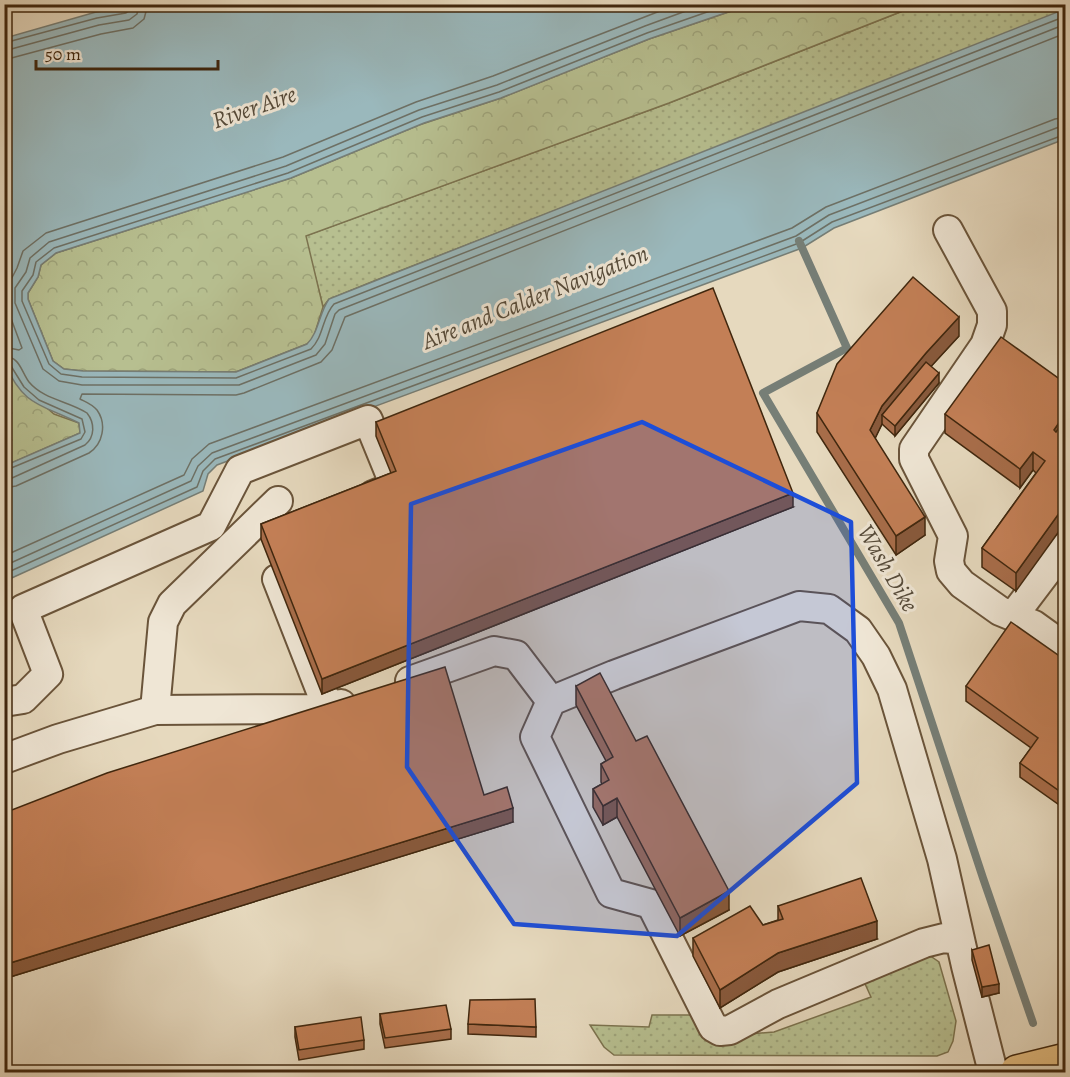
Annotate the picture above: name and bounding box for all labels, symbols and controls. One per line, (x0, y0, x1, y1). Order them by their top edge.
scale bar (36, 33, 218, 71)
text: 50 m (45, 42, 81, 66)
water label: River Aire (208, 78, 301, 136)
water label: Aire and Calder Navigation (415, 237, 653, 358)
water label: Wash Dike (850, 518, 926, 618)

